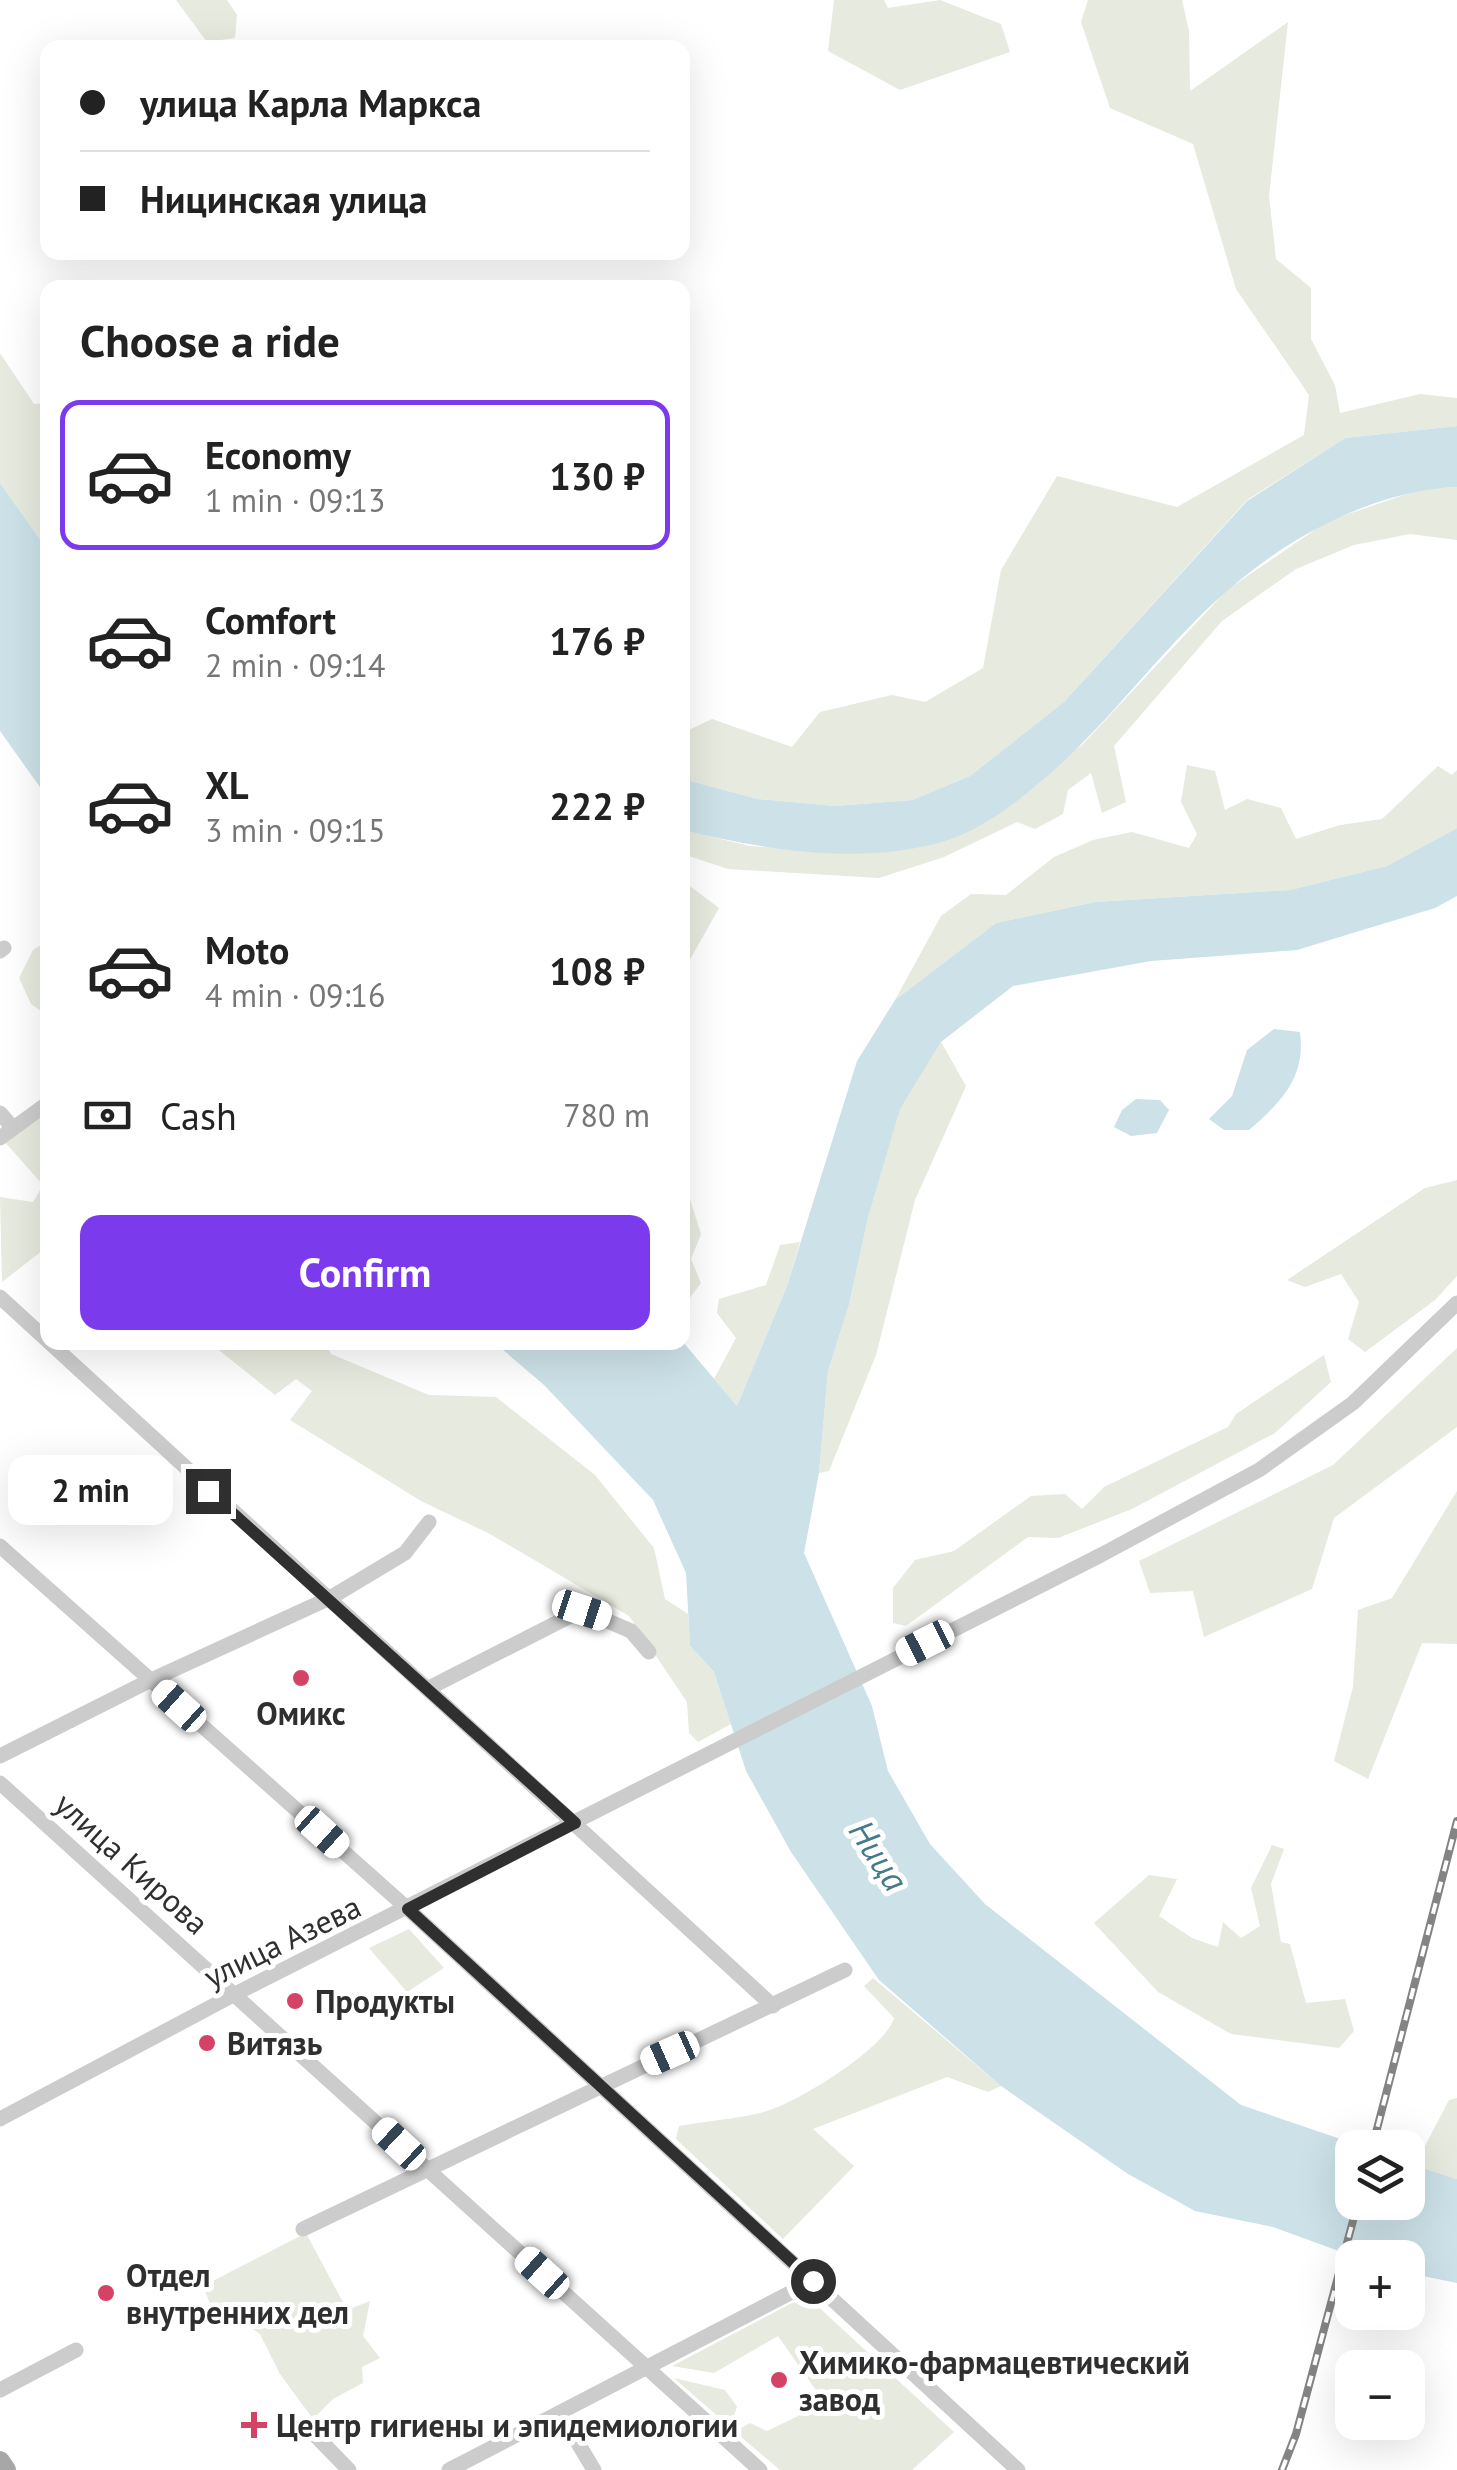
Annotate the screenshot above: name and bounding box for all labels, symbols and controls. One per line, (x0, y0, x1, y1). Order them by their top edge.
text: улица Карла Маркса (140, 78, 481, 127)
text: Ницинская улица (140, 174, 427, 223)
text: Choose a ride (80, 311, 340, 369)
icon: car (85, 430, 175, 520)
text: Economy (205, 430, 351, 479)
text: 130 ₽ (549, 451, 645, 500)
text: 1 min · 09:13 (205, 479, 385, 521)
icon: car (85, 595, 175, 685)
text: Comfort (205, 595, 336, 644)
text: 176 ₽ (549, 616, 645, 665)
text: 2 min · 09:14 (205, 644, 385, 686)
icon: car (85, 760, 175, 850)
text: XL (205, 760, 249, 809)
text: 222 ₽ (549, 781, 645, 830)
text: 3 min · 09:15 (205, 809, 385, 851)
icon: car (85, 925, 175, 1015)
text: Moto (205, 925, 289, 974)
text: 108 ₽ (549, 946, 645, 995)
text: 4 min · 09:16 (205, 974, 385, 1016)
icon: cash (80, 1088, 135, 1143)
text: Cash (160, 1091, 237, 1140)
text: 780 m (563, 1094, 650, 1136)
button: Confirm (80, 1215, 650, 1330)
callout: 2 min (8, 1456, 173, 1526)
text: 2 min (51, 1469, 130, 1511)
route end (186, 1469, 231, 1514)
car (549, 1586, 615, 1634)
car (891, 1616, 959, 1670)
marker: Омикс (290, 1667, 312, 1689)
car (147, 1675, 211, 1737)
place label: Омикс (256, 1692, 346, 1734)
street label: улица Кирова (46, 1783, 218, 1943)
car (290, 1801, 354, 1863)
water label: Ница (839, 1811, 919, 1899)
street label: улица Азева (196, 1885, 368, 1997)
place label: Продукты (315, 1980, 455, 2022)
marker: Продукты (284, 1990, 306, 2012)
place label: Витязь (227, 2022, 323, 2064)
car (636, 2027, 704, 2079)
marker: Витязь (196, 2032, 218, 2054)
car (367, 2113, 431, 2175)
map controls (1335, 2130, 1425, 2440)
button: layers (1335, 2130, 1425, 2220)
button: + (1335, 2240, 1425, 2330)
car (510, 2242, 574, 2304)
place label: Отдел внутренних дел (126, 2254, 349, 2333)
route start (791, 2259, 836, 2304)
marker: Отдел внутренних дел (95, 2282, 117, 2304)
place label: Химико-фармацевтический завод (799, 2341, 1190, 2420)
button: − (1335, 2350, 1425, 2440)
marker: Химико-фармацевтический завод (768, 2369, 790, 2391)
place label: Центр гигиены и эпидемиологии (276, 2404, 738, 2446)
marker: Центр гигиены и эпидемиологии (241, 2412, 267, 2438)

